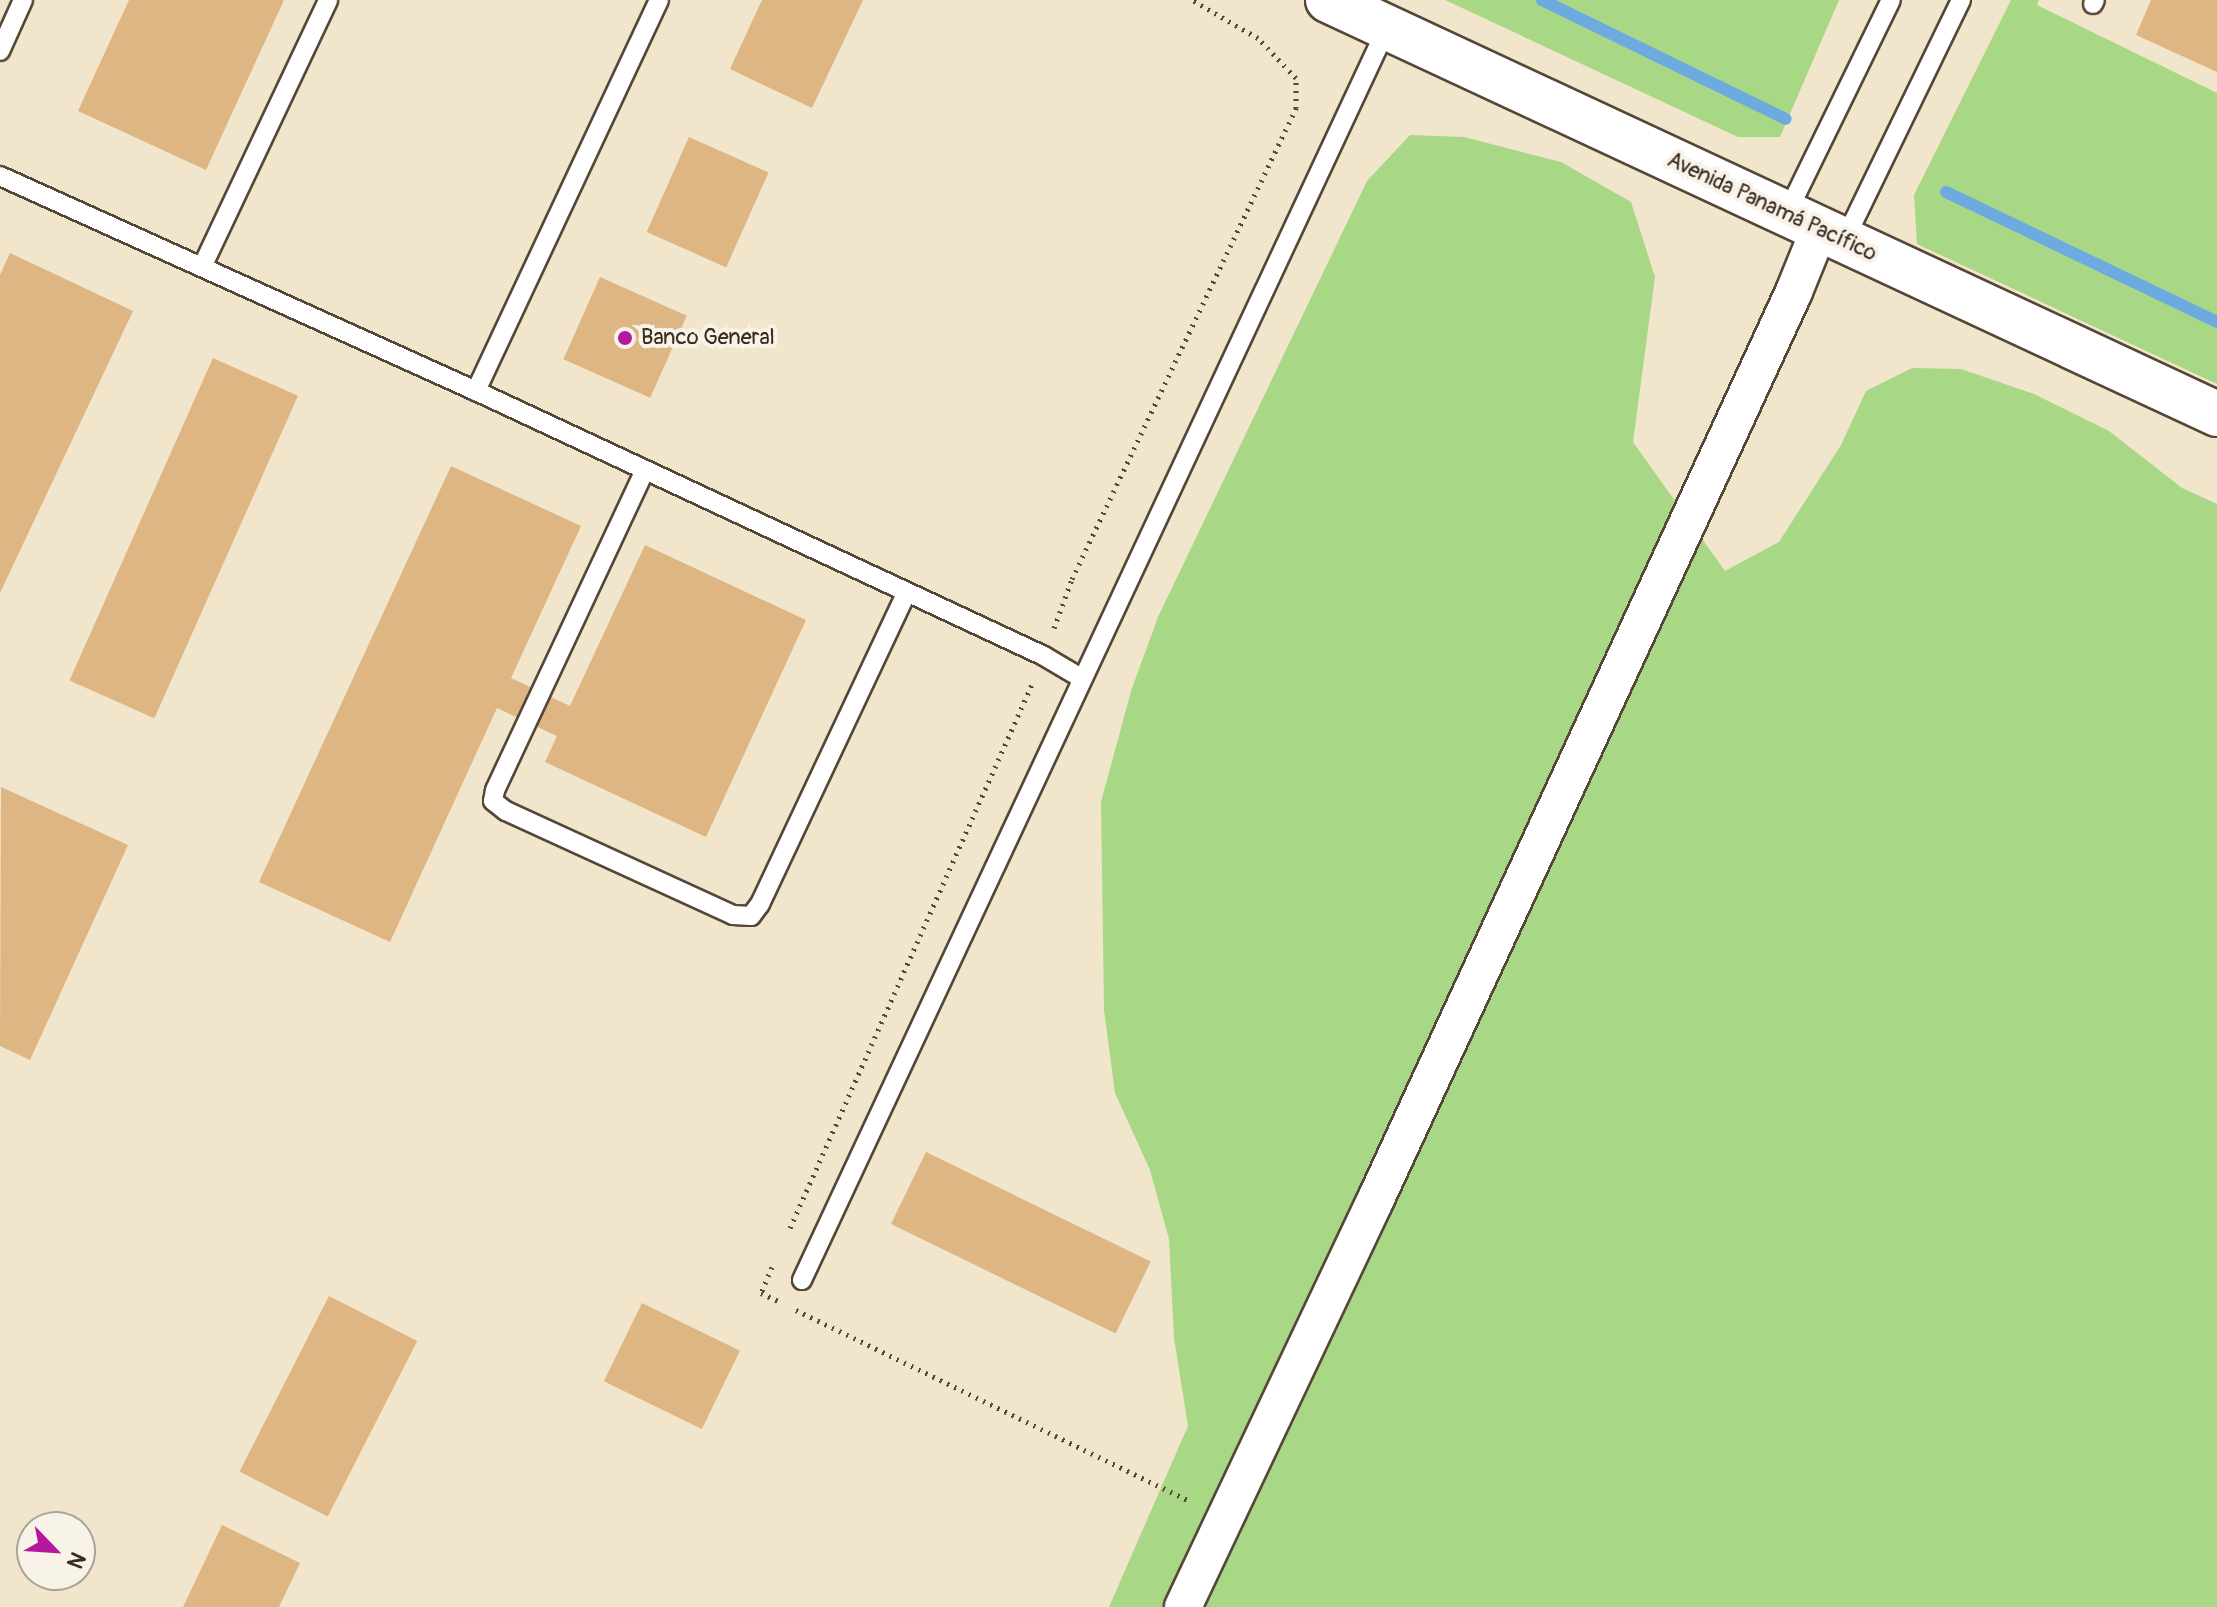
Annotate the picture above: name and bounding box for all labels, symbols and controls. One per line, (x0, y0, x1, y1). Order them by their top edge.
street label: Avenida Panamá Pacífico (1663, 147, 1881, 267)
place label: Banco General (641, 325, 775, 351)
marker: Banco General (616, 329, 634, 347)
north arrow (16, 1511, 96, 1591)
text: N (60, 1548, 92, 1573)

